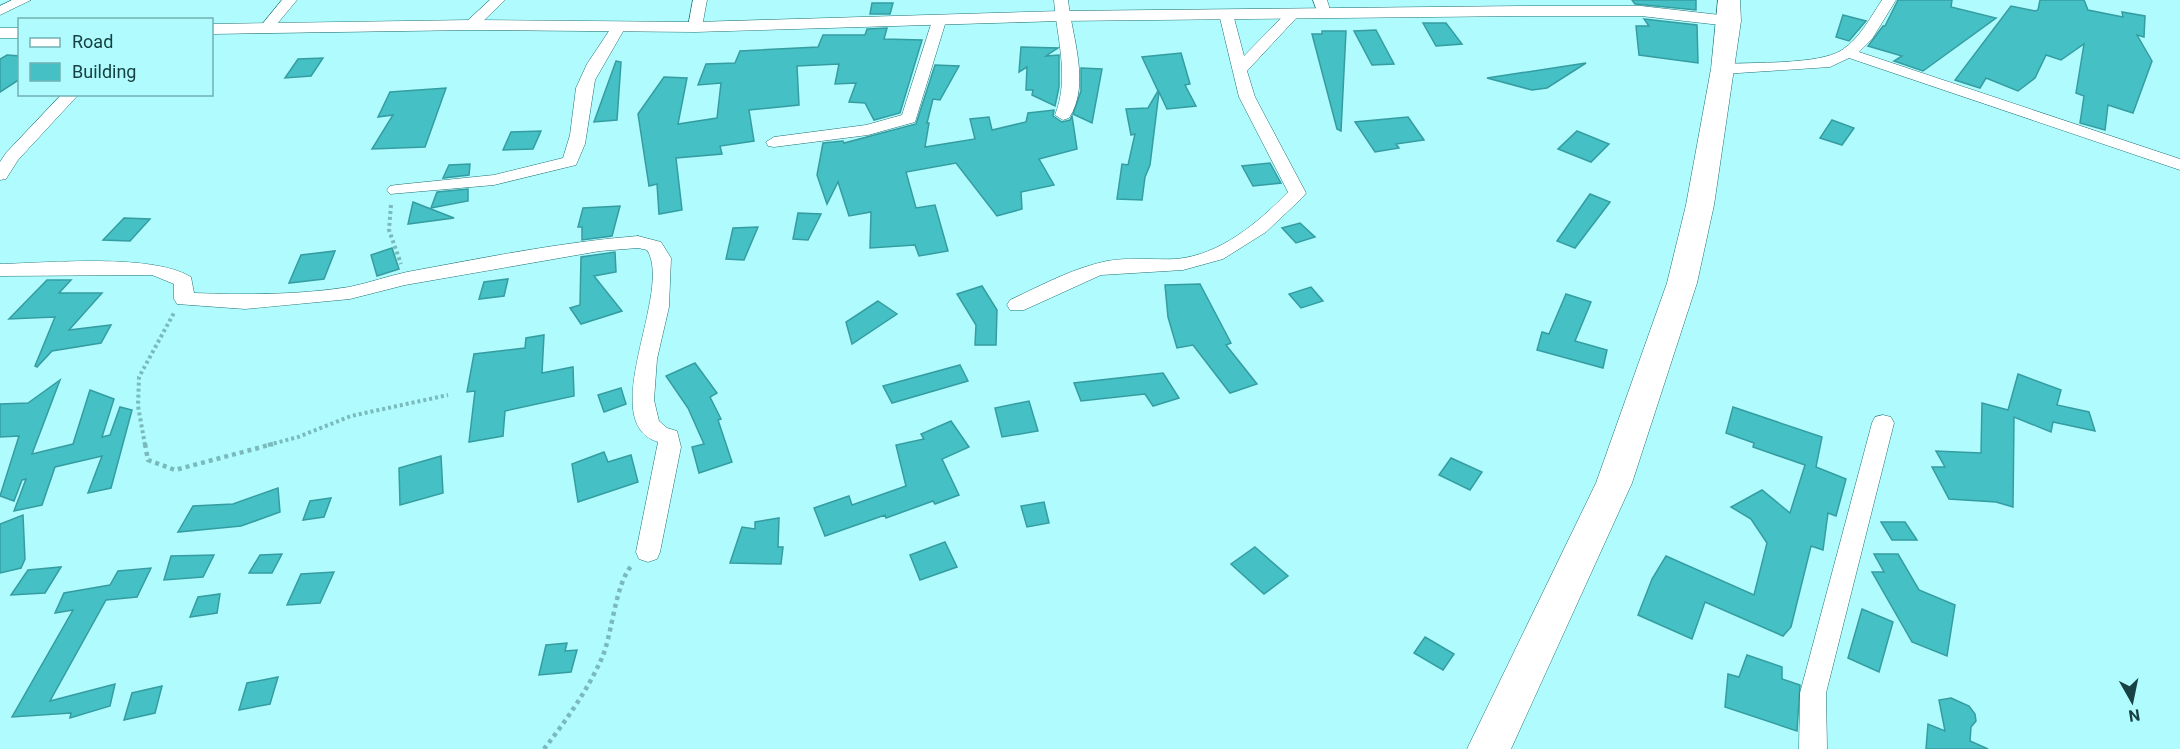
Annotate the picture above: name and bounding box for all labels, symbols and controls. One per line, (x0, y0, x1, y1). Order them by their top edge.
legend (18, 18, 213, 96)
text: Road (72, 31, 113, 52)
text: Building (72, 61, 136, 82)
north arrow (2102, 671, 2162, 731)
text: N (2127, 705, 2141, 726)

